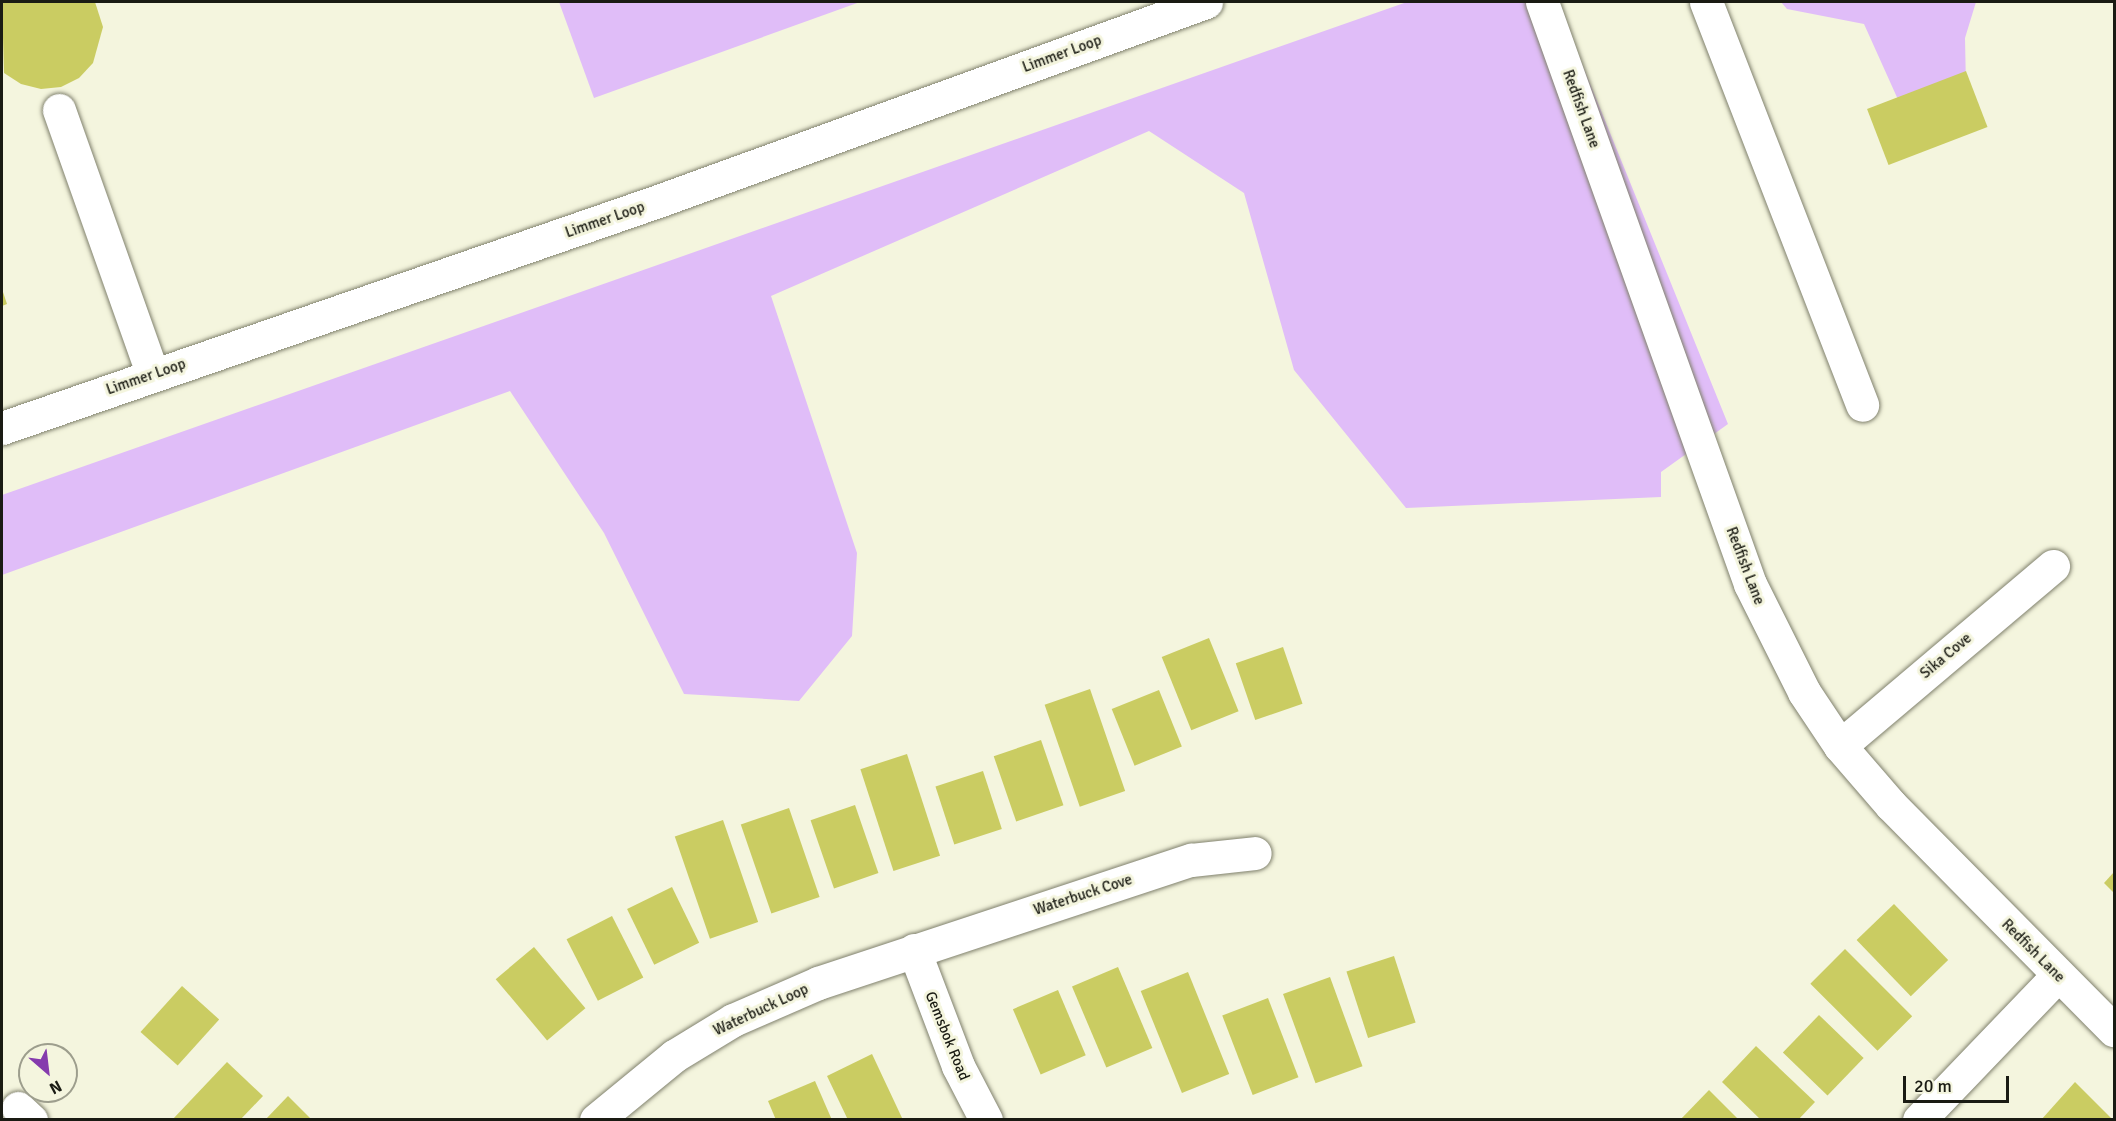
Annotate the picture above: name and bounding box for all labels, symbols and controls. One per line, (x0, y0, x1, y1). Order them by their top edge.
street label: Limmer Loop (1020, 31, 1104, 77)
street label: Redfish Lane (1559, 67, 1603, 151)
street label: Limmer Loop (563, 198, 647, 242)
street label: Limmer Loop (104, 355, 188, 399)
street label: Redfish Lane (1722, 525, 1768, 607)
street label: Sika Cove (1917, 629, 1975, 683)
street label: Waterbuck Cove (1031, 871, 1135, 919)
street label: Redfish Lane (1998, 916, 2068, 986)
street label: Waterbuck Loop (711, 980, 811, 1040)
street label: Gemsbok Road (921, 989, 973, 1083)
north arrow (18, 1043, 78, 1103)
scale bar (1906, 1064, 2012, 1102)
text: 20 m (1914, 1075, 1952, 1097)
text: N (46, 1076, 65, 1099)

